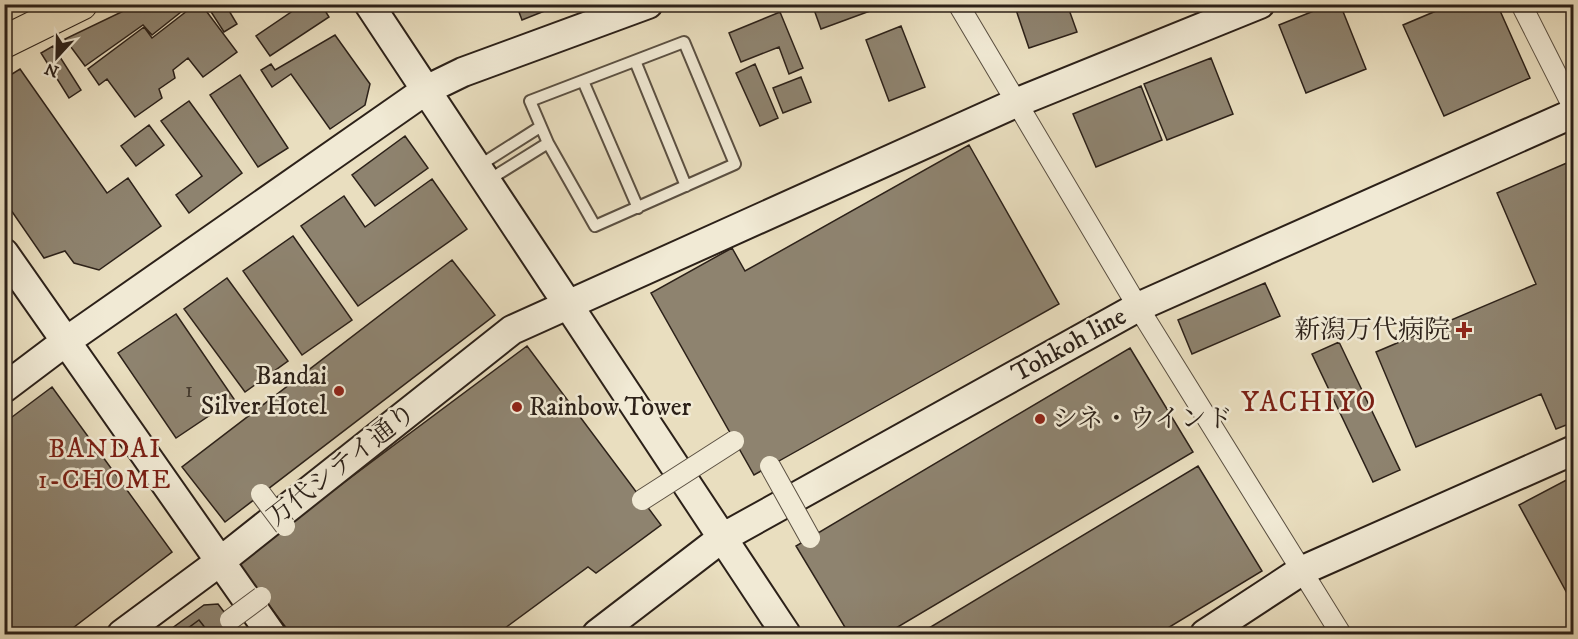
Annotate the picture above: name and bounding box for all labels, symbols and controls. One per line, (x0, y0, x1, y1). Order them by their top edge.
north arrow (27, 27, 87, 87)
text: N (42, 58, 62, 82)
street label: Tohkoh line (1006, 300, 1132, 390)
place label: 新潟万代病院 (1294, 314, 1450, 347)
marker: 新潟万代病院 (1455, 321, 1473, 339)
place label: Bandai Silver Hotel (201, 360, 327, 423)
house number: 1 (185, 377, 193, 404)
marker: Bandai Silver Hotel (332, 384, 346, 398)
district label: YACHIYO (1241, 385, 1377, 420)
place label: Rainbow Tower (529, 391, 692, 424)
street label: 万代シテイ通り (261, 397, 423, 533)
marker: Rainbow Tower (510, 400, 524, 414)
place label: シネ・ウインド (1052, 403, 1232, 436)
marker: シネ・ウインド (1033, 412, 1047, 426)
district label: BANDAI 1-CHOME (38, 432, 172, 497)

